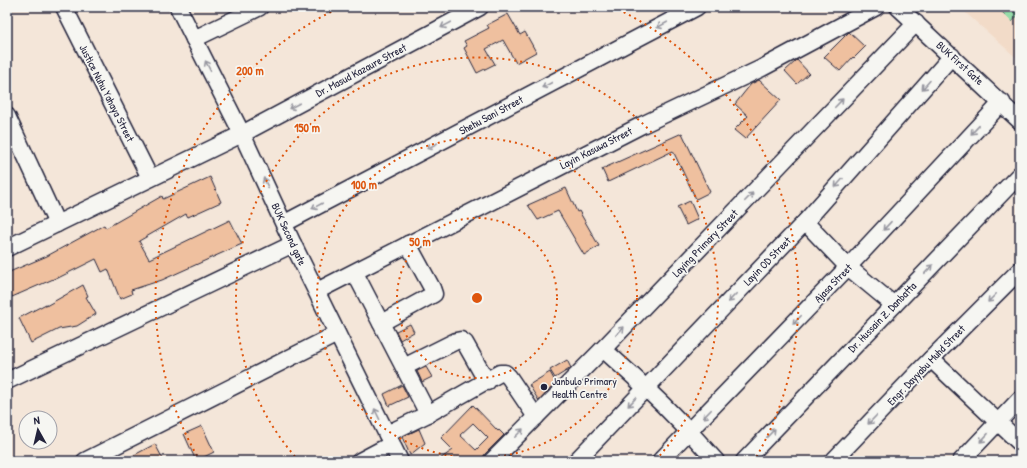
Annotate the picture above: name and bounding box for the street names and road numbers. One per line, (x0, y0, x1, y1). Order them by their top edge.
street label: BUK First Gate (933, 38, 987, 88)
street label: Dr. Masud Kazaure Street (313, 40, 409, 100)
street label: Justice Nuhu Yahaya Street (76, 42, 138, 144)
street label: Shehu Sani Street (457, 92, 526, 138)
street label: Layin Kasuwa Street (558, 124, 635, 172)
street label: BUK Second gate (268, 201, 310, 268)
street label: Laying Primary Street (669, 206, 741, 280)
street label: Layin OD Street (740, 234, 794, 288)
street label: Ajasa Street (811, 260, 855, 305)
street label: Dr. Hussain Z. Danbatta (845, 278, 920, 355)
street label: Engr. Dayyabu Muhd Street (884, 322, 968, 408)

